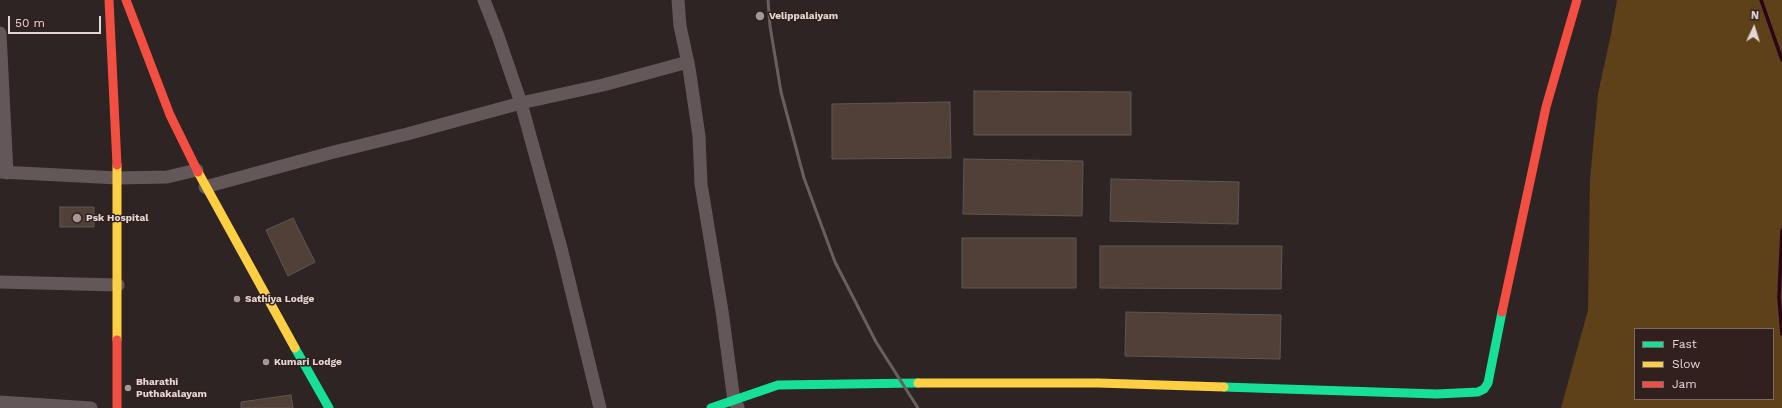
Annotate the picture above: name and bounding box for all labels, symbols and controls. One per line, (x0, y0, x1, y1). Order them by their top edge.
scale bar (10, 8, 103, 34)
north arrow (1734, 8, 1774, 48)
text: N (1750, 9, 1759, 22)
marker: Velippalaiyam (754, 10, 766, 22)
place label: Velippalaiyam (769, 10, 838, 22)
text: 50 m (15, 16, 45, 30)
marker: Psk Hospital (71, 212, 83, 224)
place label: Psk Hospital (86, 212, 148, 224)
place label: Sathiya Lodge (245, 293, 314, 305)
marker: Sathiya Lodge (232, 294, 242, 304)
legend (1634, 328, 1774, 400)
text: Fast (1672, 337, 1697, 351)
place label: Kumari Lodge (274, 356, 342, 368)
marker: Kumari Lodge (261, 357, 271, 367)
text: Slow (1672, 357, 1700, 371)
place label: Bharathi Puthakalayam (136, 376, 207, 400)
text: Jam (1672, 377, 1697, 391)
marker: Bharathi Puthakalayam (123, 383, 133, 393)

